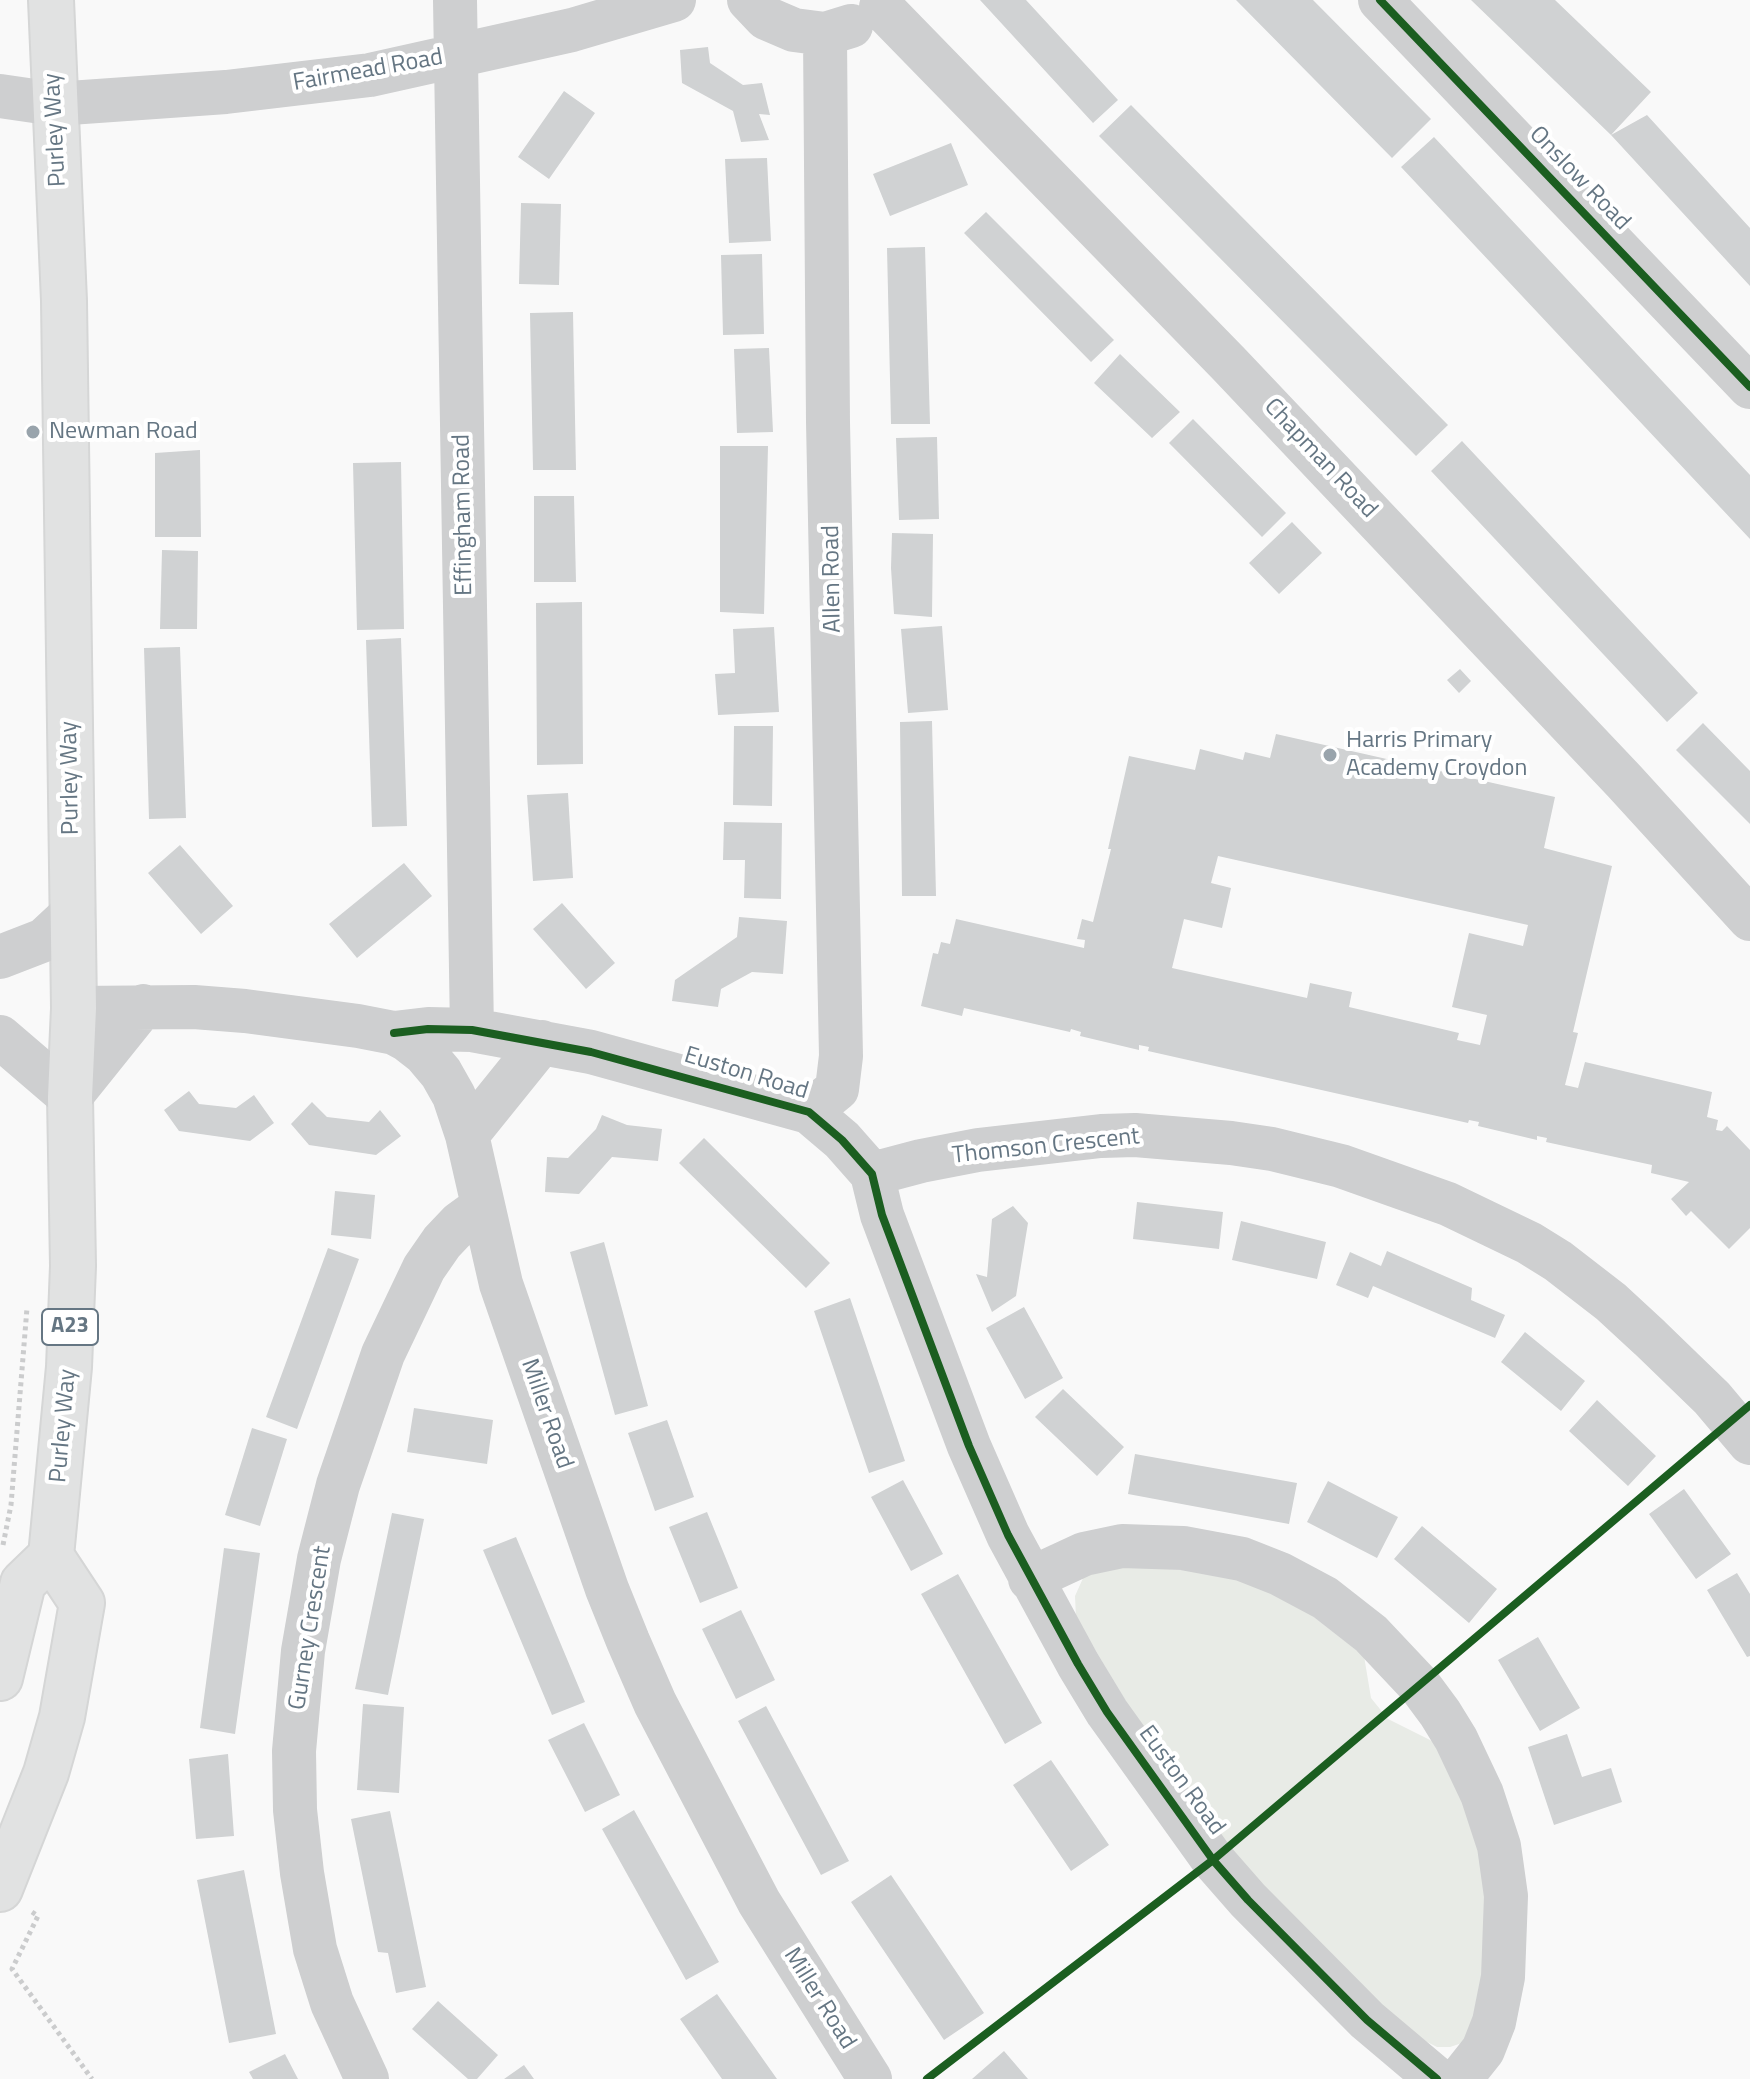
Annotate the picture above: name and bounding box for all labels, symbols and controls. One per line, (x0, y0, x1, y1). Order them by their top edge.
street label: Fairmead Road (291, 44, 445, 98)
street label: Purley Way (39, 72, 73, 188)
street label: Onslow Road (1522, 121, 1636, 237)
street label: Chapman Road (1257, 393, 1383, 525)
place label: Newman Road (49, 418, 198, 446)
marker: Newman Road (24, 423, 42, 441)
street label: Effingham Road (448, 434, 480, 596)
street label: Allen Road (818, 525, 848, 633)
street label: Purley Way (56, 721, 86, 835)
place label: Harris Primary Academy Croydon (1346, 727, 1527, 783)
marker: Harris Primary Academy Croydon (1321, 746, 1339, 764)
street label: Euston Road (680, 1041, 812, 1107)
street label: Thomson Crescent (951, 1123, 1141, 1171)
road number: A23 (42, 1309, 98, 1345)
street label: Miller Road (514, 1355, 578, 1473)
street label: Purley Way (45, 1368, 83, 1484)
street label: Gurney Crescent (284, 1544, 338, 1712)
street label: Euston Road (1132, 1721, 1230, 1841)
street label: Miller Road (777, 1943, 861, 2055)

